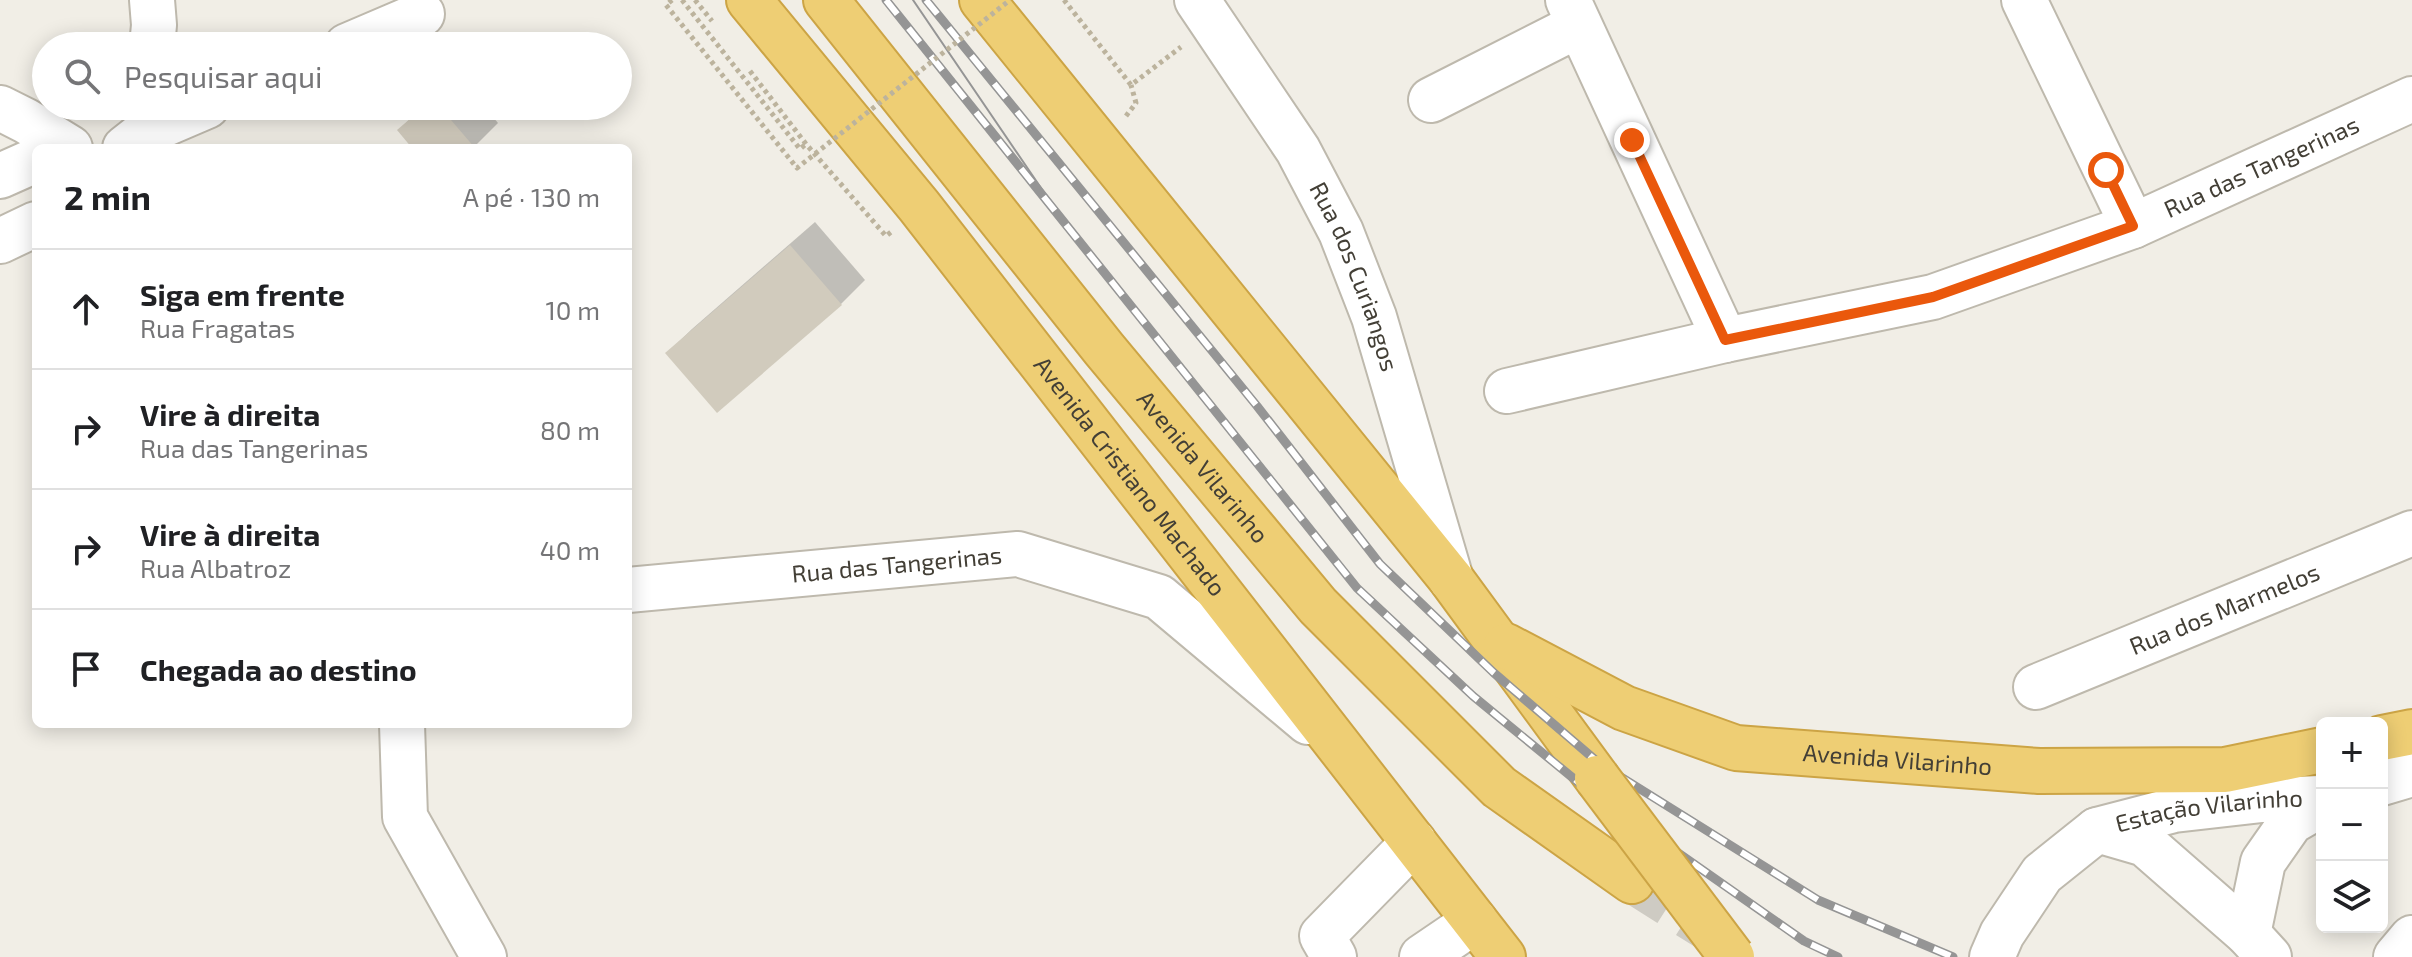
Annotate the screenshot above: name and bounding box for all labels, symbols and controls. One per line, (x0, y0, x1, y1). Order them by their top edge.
search box (32, 32, 632, 120)
icon: search (60, 54, 104, 98)
text: Pesquisar aqui (124, 58, 322, 94)
street label: Rua das Tangerinas (2159, 109, 2363, 223)
route end (1614, 122, 1650, 158)
route start (2088, 152, 2124, 188)
text: 2 min (64, 176, 151, 217)
street label: Rua dos Curiangos (1304, 177, 1405, 374)
text: A pé · 130 m (463, 181, 600, 212)
text: Siga em frente (140, 276, 345, 312)
icon: ahead (64, 287, 108, 331)
text: 10 m (545, 294, 600, 325)
text: Rua Fragatas (140, 312, 295, 343)
street label: Avenida Cristiano Machado (1029, 350, 1233, 601)
street label: Avenida Vilarinho (1132, 384, 1275, 548)
text: Vire à direita (140, 396, 320, 432)
icon: right (64, 407, 108, 451)
text: 80 m (540, 414, 600, 445)
text: Rua das Tangerinas (140, 432, 368, 463)
text: Vire à direita (140, 516, 320, 552)
icon: right (64, 527, 108, 571)
text: 40 m (540, 534, 600, 565)
street label: Rua das Tangerinas (790, 540, 1003, 588)
text: Rua Albatroz (140, 552, 291, 583)
street label: Rua dos Marmelos (2125, 556, 2324, 660)
icon: arrive (64, 647, 108, 691)
text: Chegada ao destino (140, 651, 417, 687)
map controls (2316, 717, 2388, 933)
button: + (2316, 717, 2388, 789)
street label: Avenida Vilarinho (1802, 737, 1993, 780)
street label: Estação Vilarinho (2112, 783, 2303, 838)
button: − (2316, 789, 2388, 861)
button: layers (2316, 861, 2388, 933)

